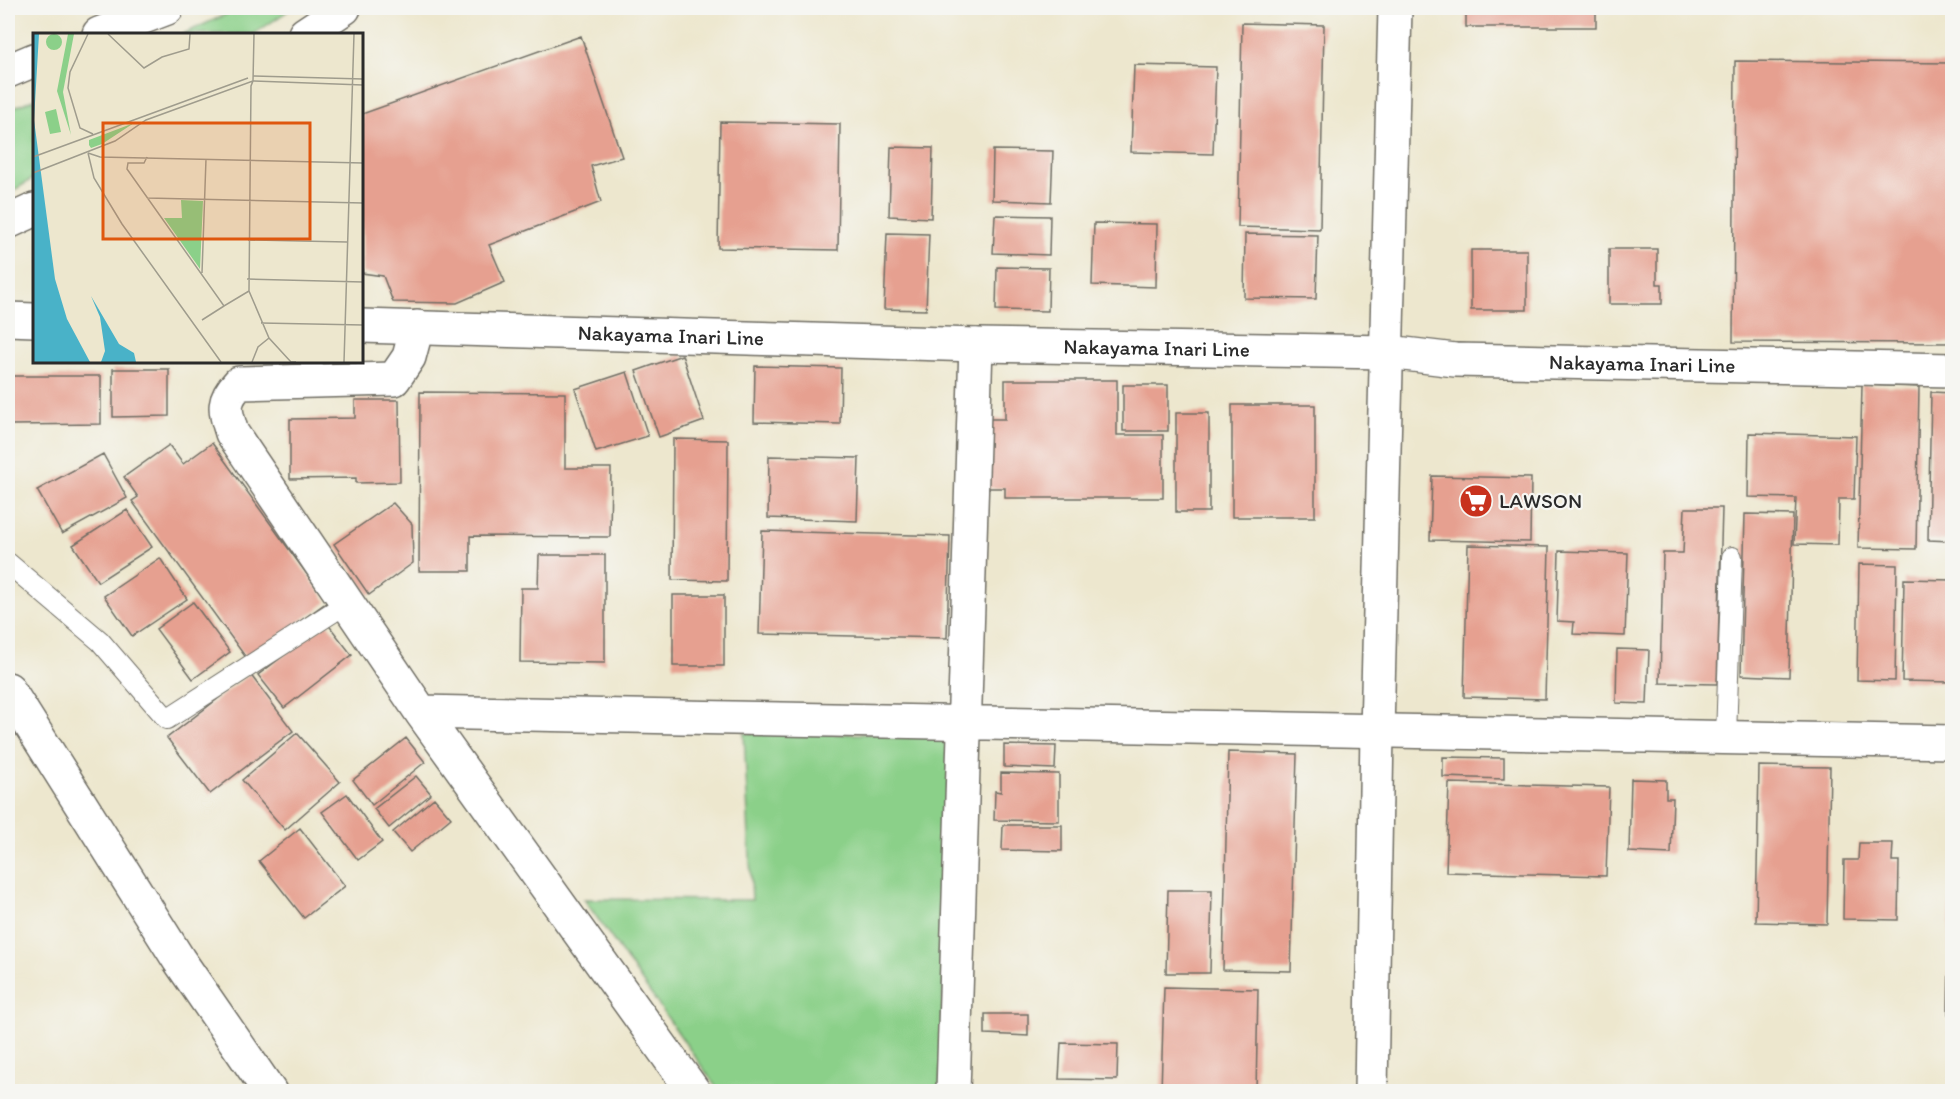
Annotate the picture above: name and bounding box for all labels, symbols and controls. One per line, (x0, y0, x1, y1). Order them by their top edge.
inset map (33, 33, 363, 363)
street label: Nakayama Inari Line (577, 320, 764, 350)
street label: Nakayama Inari Line (1063, 333, 1250, 362)
street label: Nakayama Inari Line (1549, 349, 1736, 378)
supermarket icon: LAWSON (1458, 483, 1494, 519)
place label: LAWSON (1499, 488, 1582, 513)

